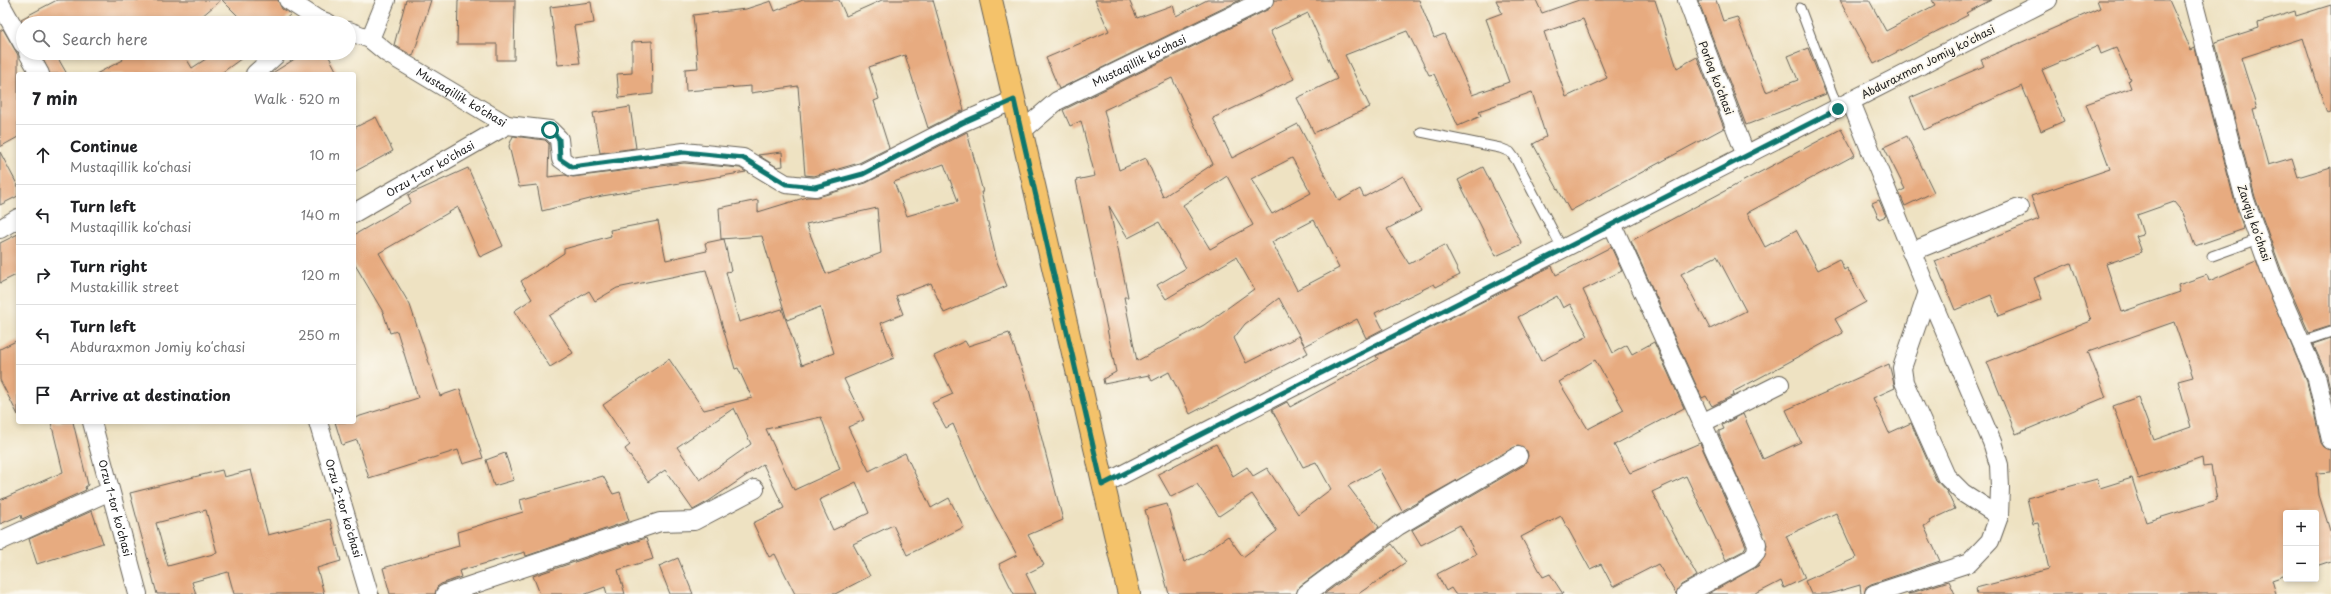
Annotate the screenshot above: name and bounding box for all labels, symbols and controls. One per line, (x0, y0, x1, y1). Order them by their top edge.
search box (16, 16, 356, 60)
street label: Abduraxmon Jomiy koʻchasi (1858, 20, 1998, 103)
icon: search (30, 27, 52, 49)
text: Search here (62, 27, 148, 50)
street label: Mustaqillik ko‘chasi (1089, 30, 1189, 91)
street label: Porloq koʻchasi (1695, 38, 1738, 117)
street label: Mustaqillik ko‘chasi (413, 63, 510, 131)
text: 7 min (32, 85, 78, 111)
text: Walk · 520 m (254, 89, 340, 108)
route end (1829, 100, 1847, 118)
route start (541, 121, 559, 139)
text: Continue (70, 134, 138, 157)
street label: Orzu 1-tor ko'chasi (383, 136, 478, 201)
icon: ahead (32, 144, 54, 166)
text: 10 m (310, 145, 340, 164)
text: Mustaqillik ko‘chasi (70, 157, 191, 176)
street label: Zavqiy koʻchasi (2233, 182, 2276, 264)
text: Turn left (70, 194, 136, 217)
icon: left (32, 204, 54, 226)
text: 140 m (301, 205, 340, 224)
text: Mustaqillik ko‘chasi (70, 217, 191, 236)
text: Turn right (70, 254, 147, 277)
icon: right (32, 264, 54, 286)
text: 120 m (301, 265, 340, 284)
text: Mustakillik street (70, 277, 179, 296)
text: Turn left (70, 314, 136, 337)
icon: left (32, 324, 54, 346)
text: 250 m (298, 325, 340, 344)
text: Abduraxmon Jomiy koʻchasi (70, 337, 245, 356)
text: Arrive at destination (70, 383, 231, 406)
icon: arrive (32, 384, 54, 406)
street label: Orzu 1-tor ko'chasi (94, 457, 137, 558)
street label: Orzu 2-tor ko'chasi (321, 457, 367, 560)
map controls (2283, 510, 2319, 582)
button: + (2283, 510, 2319, 546)
button: − (2283, 546, 2319, 582)

